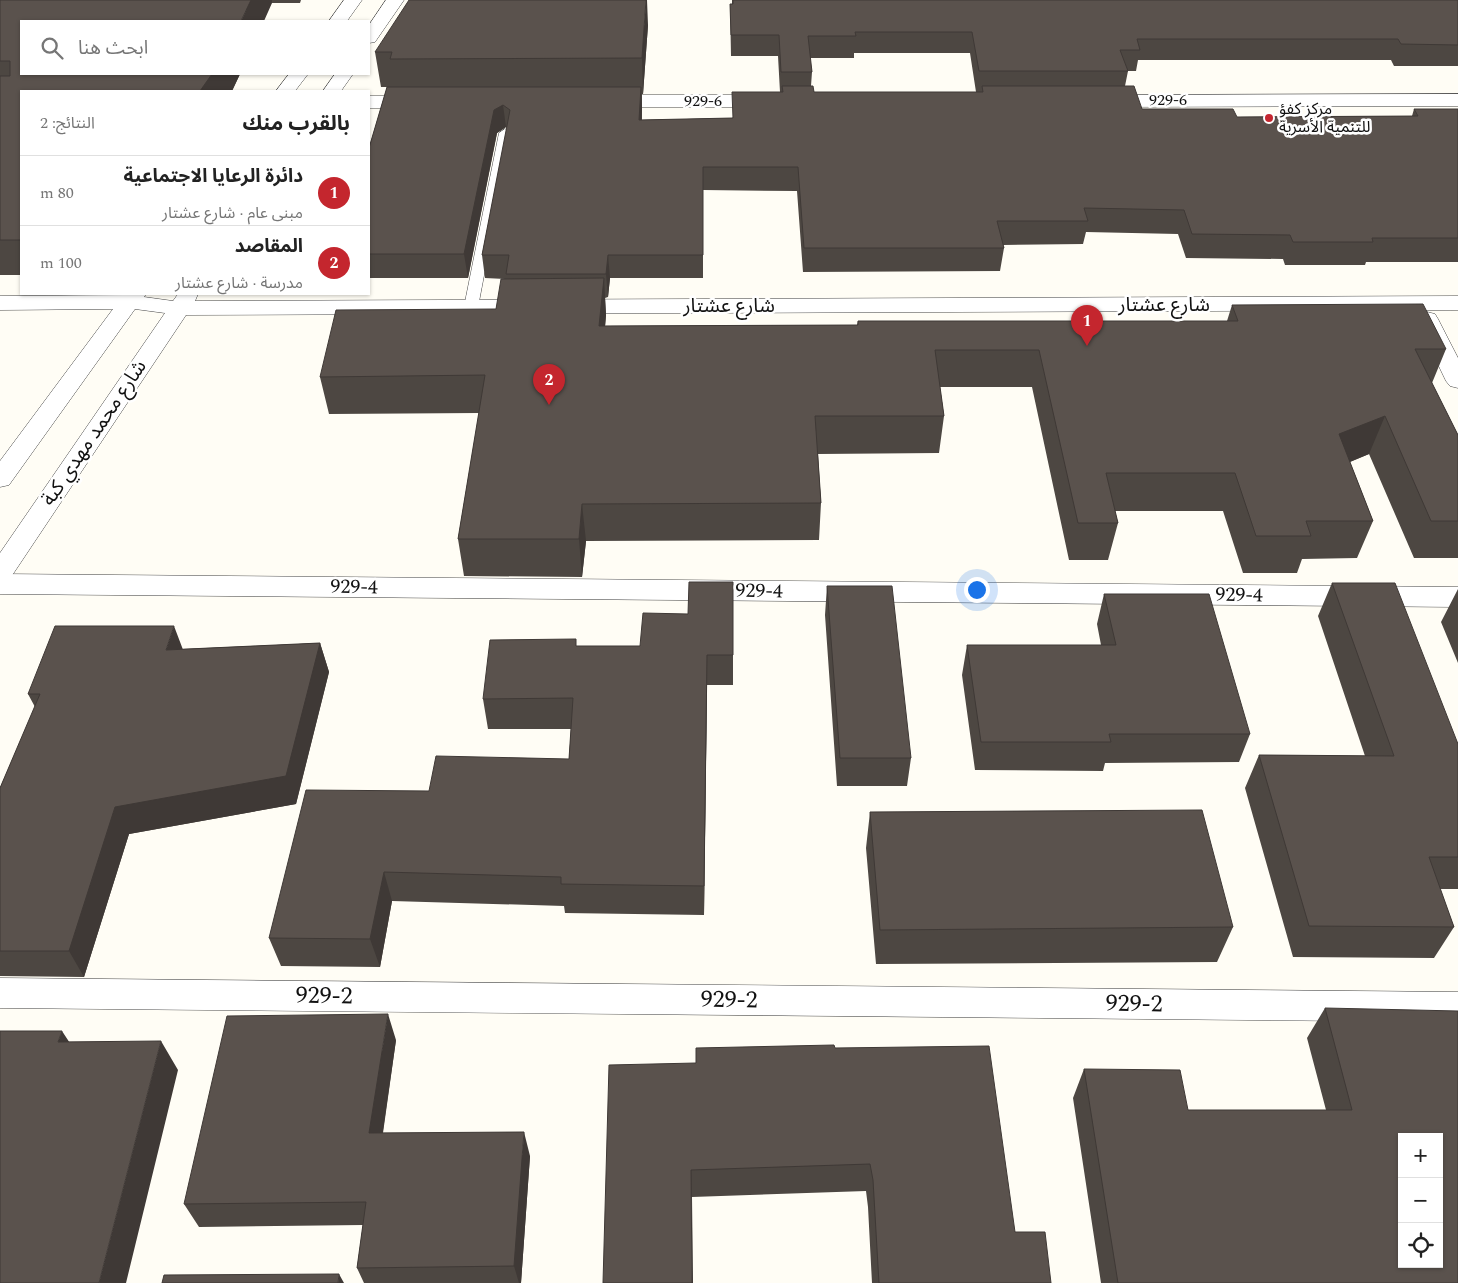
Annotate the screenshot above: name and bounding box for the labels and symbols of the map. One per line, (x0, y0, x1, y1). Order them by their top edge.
street label: 929-6 (1149, 88, 1187, 112)
street label: 929-6 (684, 89, 722, 113)
place label: مركز كفؤ للتنمية الأسرية (1279, 97, 1371, 139)
marker: مركز كفؤ للتنمية الأسرية (1263, 112, 1275, 124)
street label: شارع عشتار (1117, 290, 1210, 320)
street label: شارع عشتار (682, 291, 775, 321)
pin: 1 (1071, 305, 1103, 346)
street label: شارع محمد مهدي كبة (34, 354, 154, 512)
pin: 2 (533, 364, 565, 405)
street label: 929-4 (330, 572, 378, 602)
street label: 929-4 (735, 576, 783, 606)
your location (964, 577, 990, 603)
street label: 929-4 (1215, 580, 1263, 610)
street label: 929-2 (295, 978, 353, 1014)
street label: 929-2 (700, 982, 758, 1018)
street label: 929-2 (1105, 986, 1163, 1022)

